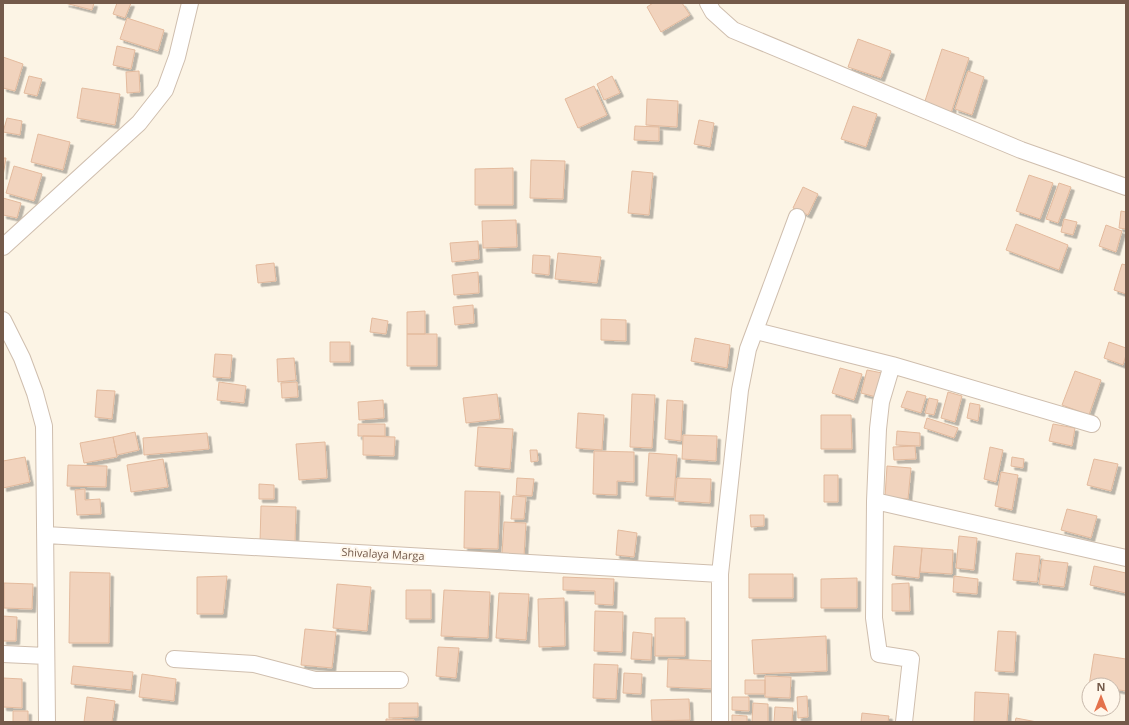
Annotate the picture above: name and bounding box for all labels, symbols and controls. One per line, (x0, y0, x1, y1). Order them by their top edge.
street label: Shivalaya Marga (341, 544, 425, 563)
north arrow (1081, 677, 1121, 717)
text: N (1097, 679, 1105, 694)

